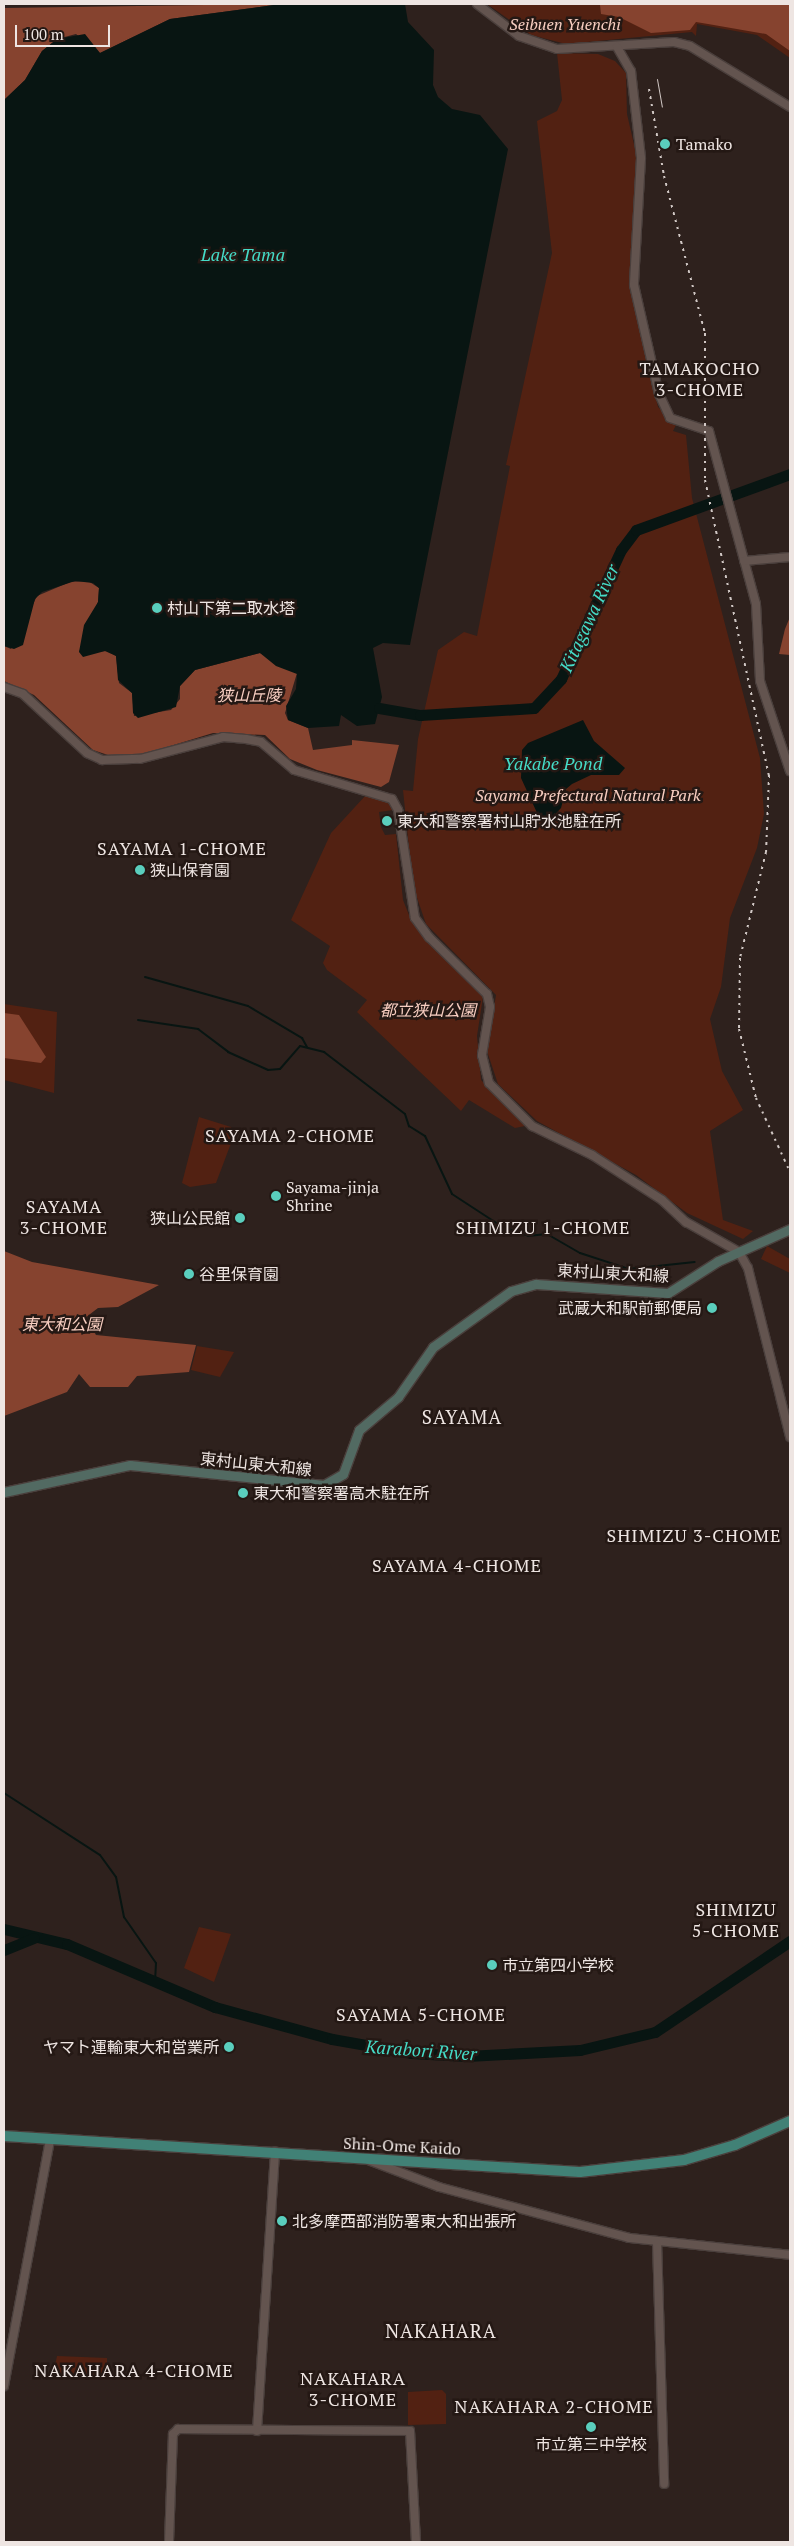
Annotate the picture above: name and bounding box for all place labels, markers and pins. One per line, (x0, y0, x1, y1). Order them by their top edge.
place label: Tamako (676, 134, 732, 154)
marker: Tamako (658, 137, 672, 151)
place label: 村山下第二取水塔 (167, 598, 295, 618)
marker: 村山下第二取水塔 (151, 602, 163, 614)
place label: 東大和警察署村山貯水池駐在所 (397, 811, 621, 831)
marker: 東大和警察署村山貯水池駐在所 (381, 815, 393, 827)
place label: 狭山保育園 (150, 860, 230, 880)
marker: 狭山保育園 (134, 864, 146, 876)
place label: Sayama-jinja Shrine (286, 1177, 379, 1215)
marker: Sayama-jinja Shrine (270, 1190, 282, 1202)
place label: 狭山公民館 (150, 1208, 230, 1228)
marker: 狭山公民館 (234, 1212, 246, 1224)
place label: 谷里保育園 (199, 1264, 279, 1284)
marker: 谷里保育園 (183, 1268, 195, 1280)
place label: 武蔵大和駅前郵便局 (558, 1298, 702, 1318)
marker: 武蔵大和駅前郵便局 (706, 1302, 718, 1314)
place label: 東大和警察署高木駐在所 (253, 1483, 429, 1503)
marker: 東大和警察署高木駐在所 (237, 1487, 249, 1499)
place label: 市立第四小学校 (502, 1955, 614, 1975)
marker: 市立第四小学校 (486, 1959, 498, 1971)
place label: ヤマト運輸東大和営業所 (43, 2037, 219, 2057)
marker: ヤマト運輸東大和営業所 (223, 2041, 235, 2053)
place label: 北多摩西部消防署東大和出張所 (292, 2211, 516, 2231)
marker: 北多摩西部消防署東大和出張所 (276, 2215, 288, 2227)
marker: 市立第三中学校 (585, 2421, 597, 2433)
place label: 市立第三中学校 (535, 2434, 647, 2454)

